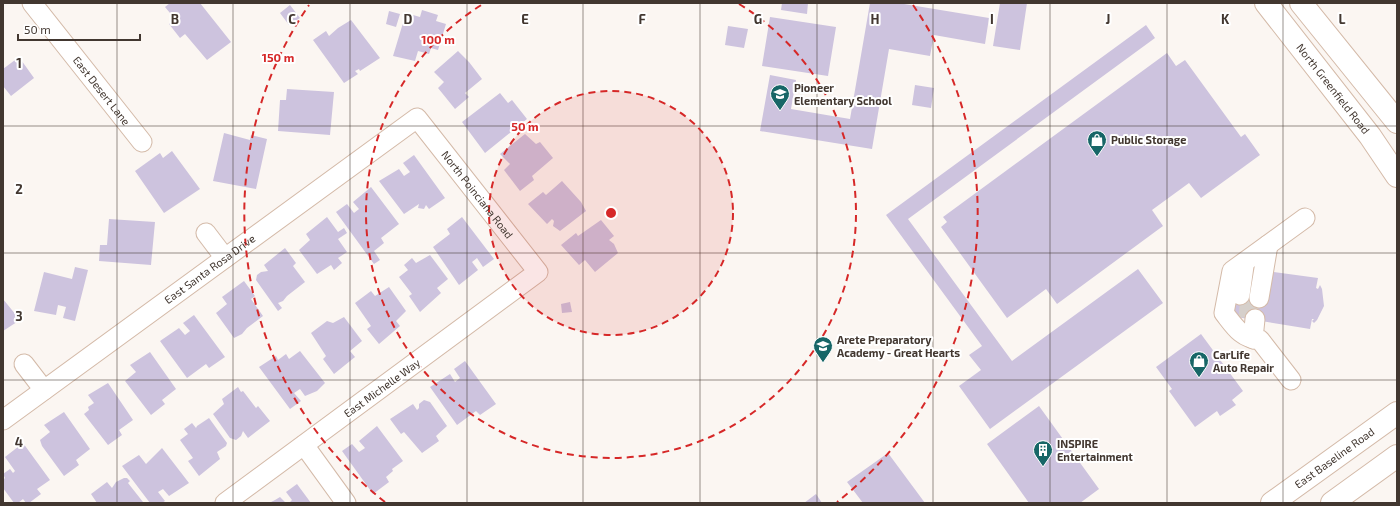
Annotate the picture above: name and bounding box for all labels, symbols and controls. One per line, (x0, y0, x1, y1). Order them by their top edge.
text: B (171, 11, 179, 27)
text: C (288, 11, 296, 27)
text: D (404, 11, 413, 27)
text: E (521, 11, 529, 27)
text: F (638, 11, 646, 27)
text: G (754, 11, 762, 27)
text: H (871, 11, 880, 27)
text: I (990, 11, 994, 27)
text: J (1106, 11, 1110, 27)
text: K (1221, 11, 1230, 27)
text: L (1339, 11, 1346, 27)
scale bar (18, 16, 140, 42)
text: 50 m (24, 22, 51, 36)
text: 100 m (421, 32, 455, 46)
street label: North Greenfield Road (1294, 41, 1373, 136)
text: 150 m (262, 50, 294, 64)
street label: East Desert Lane (71, 53, 133, 128)
text: 1 (16, 55, 22, 71)
place label: Pioneer Elementary School (794, 81, 892, 108)
school or university icon: Pioneer Elementary School (769, 83, 791, 111)
text: 50 m (511, 119, 539, 133)
shop icon: Public Storage (1086, 129, 1108, 157)
place label: Public Storage (1111, 133, 1186, 146)
street label: North Poinciana Road (439, 148, 516, 241)
text: 2 (15, 181, 23, 197)
centre of rings (604, 206, 618, 220)
street label: East Santa Rosa Drive (162, 231, 257, 306)
text: 3 (15, 308, 23, 324)
place label: Arete Preparatory Academy - Great Hearts (837, 333, 960, 360)
school or university icon: Arete Preparatory Academy - Great Hearts (812, 335, 834, 363)
place label: CarLife Auto Repair (1213, 348, 1274, 374)
shop icon: CarLife Auto Repair (1188, 350, 1210, 378)
street label: East Michelle Way (341, 355, 423, 420)
street label: East Baseline Road (1292, 425, 1377, 491)
text: 4 (15, 434, 23, 450)
place label: INSPIRE Entertainment (1057, 437, 1133, 463)
building icon: INSPIRE Entertainment (1032, 439, 1054, 467)

